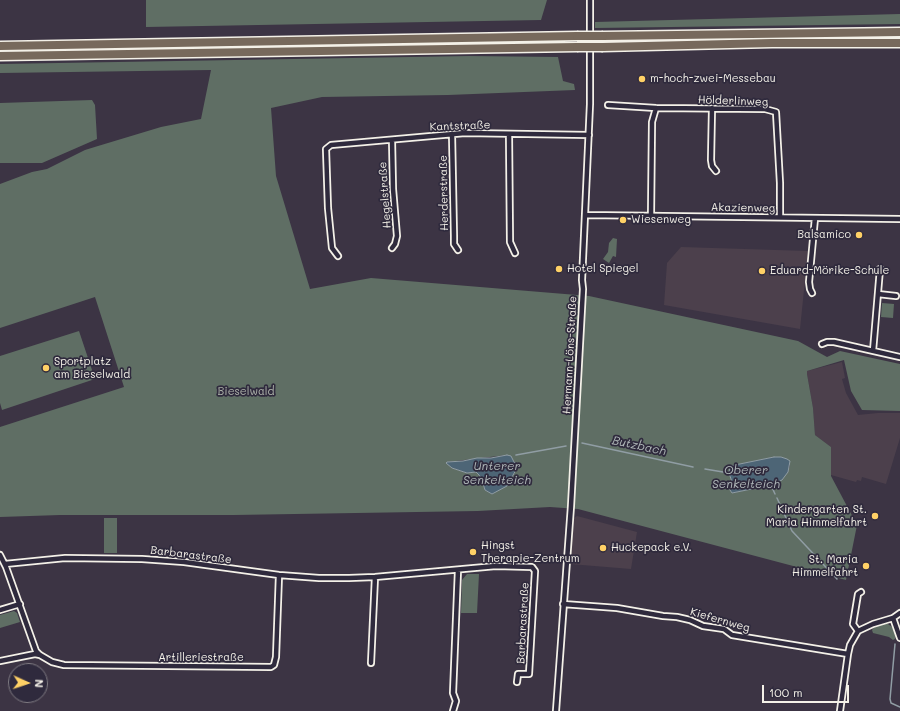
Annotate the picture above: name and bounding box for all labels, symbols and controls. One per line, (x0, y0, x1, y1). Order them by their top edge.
place label: m-hoch-zwei-Messebau (650, 72, 776, 86)
marker: m-hoch-zwei-Messebau (637, 74, 647, 84)
street label: Hölderlinweg (698, 93, 768, 109)
street label: Kantstraße (429, 118, 491, 134)
street label: Herderstraße (437, 155, 451, 231)
street label: Hegelstraße (376, 161, 394, 229)
street label: Akazienweg (711, 201, 775, 215)
place label: Wiesenweg (631, 213, 691, 227)
marker: Wiesenweg (618, 215, 628, 225)
place label: Balsamico (797, 228, 851, 242)
marker: Balsamico (854, 230, 864, 240)
place label: Hotel Spiegel (567, 262, 638, 276)
marker: Hotel Spiegel (554, 264, 564, 274)
place label: Eduard-Mörike-Schule (770, 264, 889, 278)
marker: Eduard-Mörike-Schule (757, 266, 767, 276)
street label: Hermann-Löns-Straße (560, 296, 580, 414)
place label: Sportplatz am Bieselwald (54, 355, 130, 381)
marker: Sportplatz am Bieselwald (41, 363, 51, 373)
park label: Bieselwald (217, 385, 275, 399)
water label: Butzbach (611, 433, 667, 459)
water label: Unterer Senkelteich (463, 459, 531, 487)
water label: Oberer Senkelteich (712, 463, 780, 491)
place label: Kindergarten St. Maria Himmelfahrt (766, 503, 867, 529)
marker: Kindergarten St. Maria Himmelfahrt (870, 511, 880, 521)
place label: Hingst Therapie-Zentrum (481, 539, 580, 565)
place label: Huckepack e.V. (611, 541, 692, 555)
street label: Barbarastraße (150, 543, 232, 567)
marker: Huckepack e.V. (598, 543, 608, 553)
marker: Hingst Therapie-Zentrum (468, 547, 478, 557)
place label: St. Maria Himmelfahrt (792, 553, 858, 579)
marker: St. Maria Himmelfahrt (861, 561, 871, 571)
street label: Barbarastraße (514, 582, 532, 664)
street label: Kiefernweg (689, 605, 751, 635)
street label: Artilleriestraße (158, 651, 244, 665)
north arrow (8, 663, 48, 703)
scale bar (764, 677, 851, 703)
text: N (32, 679, 47, 688)
text: 100 m (769, 684, 803, 700)

